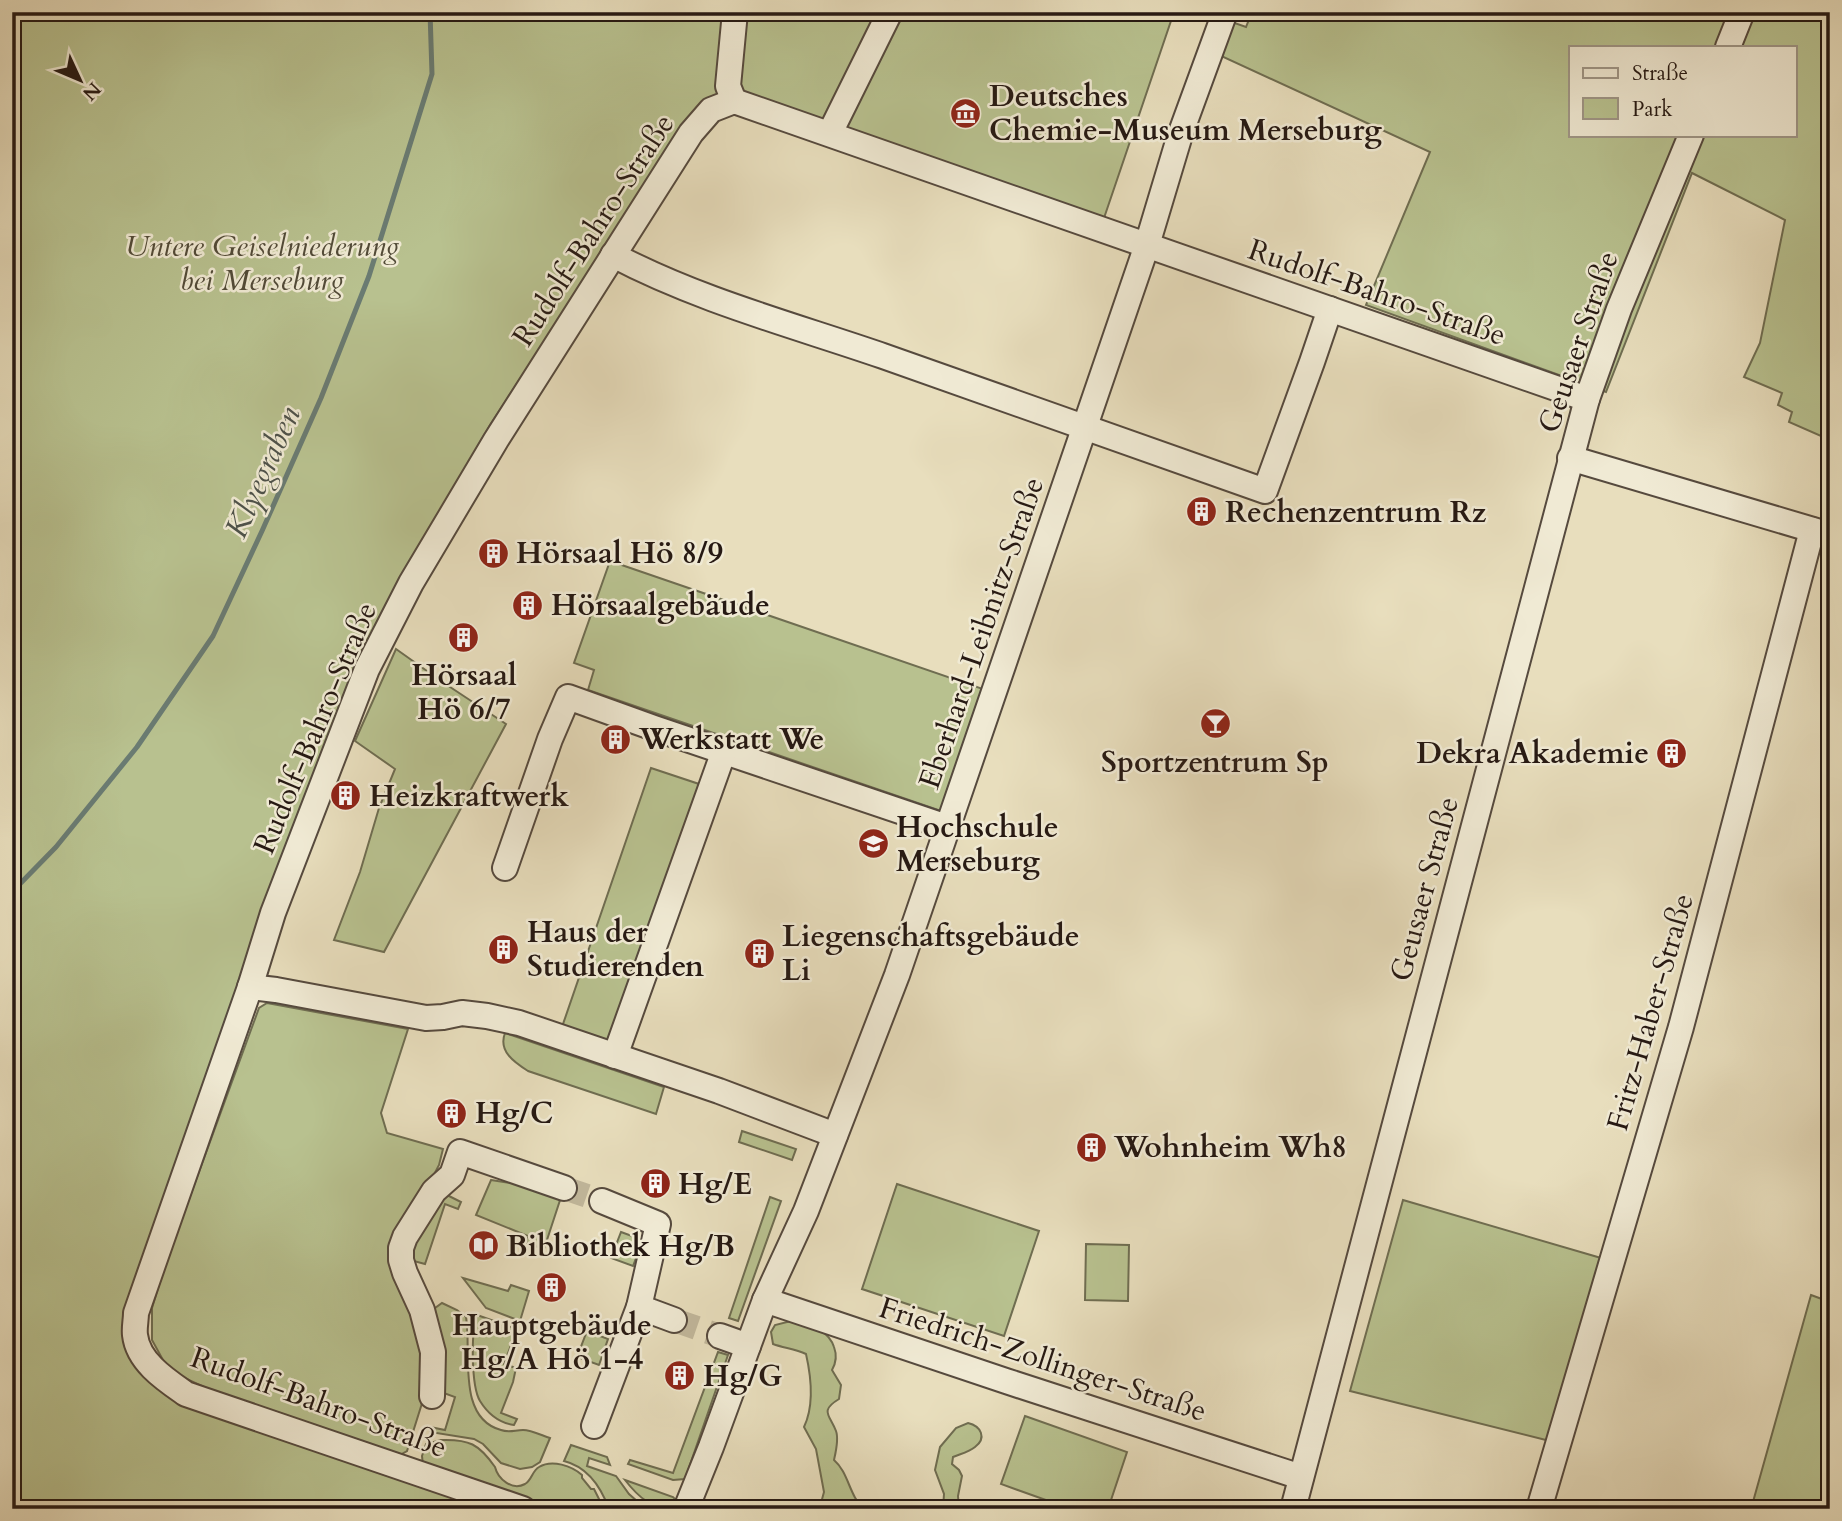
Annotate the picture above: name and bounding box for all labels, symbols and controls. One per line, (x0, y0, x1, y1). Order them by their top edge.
north arrow (46, 46, 116, 116)
legend (1569, 46, 1797, 136)
text: Straße (1632, 59, 1688, 88)
text: N (76, 76, 107, 106)
place label: Deutsches Chemie-Museum Merseburg (989, 76, 1382, 151)
text: Park (1632, 95, 1673, 124)
museum icon: Deutsches Chemie-Museum Merseburg (949, 96, 983, 130)
street label: Rudolf-Bahro-Straße (503, 106, 684, 355)
park label: Untere Geiselniederung bei Merseburg (125, 226, 400, 301)
street label: Rudolf-Bahro-Straße (1243, 229, 1511, 356)
street label: Geusaer Straße (1528, 246, 1629, 438)
water label: Klyegraben (214, 399, 312, 545)
street label: Eberhard-Leibnitz-Straße (909, 472, 1054, 794)
place label: Rechenzentrum Rz (1225, 492, 1487, 533)
building icon: Rechenzentrum Rz (1185, 495, 1219, 529)
place label: Hörsaal Hö 8/9 (516, 533, 723, 574)
building icon: Hörsaal Hö 8/9 (476, 536, 510, 570)
place label: Hörsaalgebäude (551, 585, 770, 626)
building icon: Hörsaalgebäude (511, 588, 545, 622)
street label: Rudolf-Bahro-Straße (244, 596, 387, 860)
building icon: Hörsaal Hö 6/7 (447, 620, 481, 654)
place label: Hörsaal Hö 6/7 (411, 655, 517, 730)
bar icon: Sportzentrum Sp (1198, 707, 1232, 741)
place label: Werkstatt We (638, 719, 824, 760)
building icon: Werkstatt We (599, 722, 633, 756)
place label: Dekra Akademie (1416, 733, 1649, 774)
building icon: Dekra Akademie (1655, 736, 1689, 770)
place label: Sportzentrum Sp (1101, 742, 1329, 783)
place label: Heizkraftwerk (369, 776, 569, 817)
building icon: Heizkraftwerk (329, 779, 363, 813)
street label: Geusaer Straße (1380, 792, 1469, 986)
place label: Hochschule Merseburg (896, 807, 1059, 882)
school or university icon: Hochschule Merseburg (856, 827, 890, 861)
street label: Fritz-Haber-Straße (1597, 889, 1704, 1135)
place label: Haus der Studierenden (527, 912, 704, 987)
place label: Liegenschaftsgebäude Li (782, 916, 1080, 991)
building icon: Haus der Studierenden (487, 932, 521, 966)
building icon: Liegenschaftsgebäude Li (742, 936, 776, 970)
place label: Hg/C (475, 1093, 553, 1134)
building icon: Hg/C (435, 1096, 469, 1130)
place label: Wohnheim Wh8 (1113, 1127, 1347, 1168)
building icon: Wohnheim Wh8 (1074, 1130, 1108, 1164)
place label: Hg/E (678, 1164, 752, 1205)
building icon: Hg/E (638, 1167, 672, 1201)
place label: Bibliothek Hg/B (506, 1226, 735, 1267)
library icon: Bibliothek Hg/B (466, 1229, 500, 1263)
building icon: Hauptgebäude Hg/A Hö 1-4 (535, 1270, 569, 1304)
street label: Friedrich-Zollinger-Straße (874, 1287, 1212, 1432)
place label: Hauptgebäude Hg/A Hö 1-4 (452, 1305, 652, 1380)
street label: Rudolf-Bahro-Straße (185, 1337, 453, 1468)
place label: Hg/G (703, 1356, 782, 1397)
building icon: Hg/G (663, 1359, 697, 1393)

